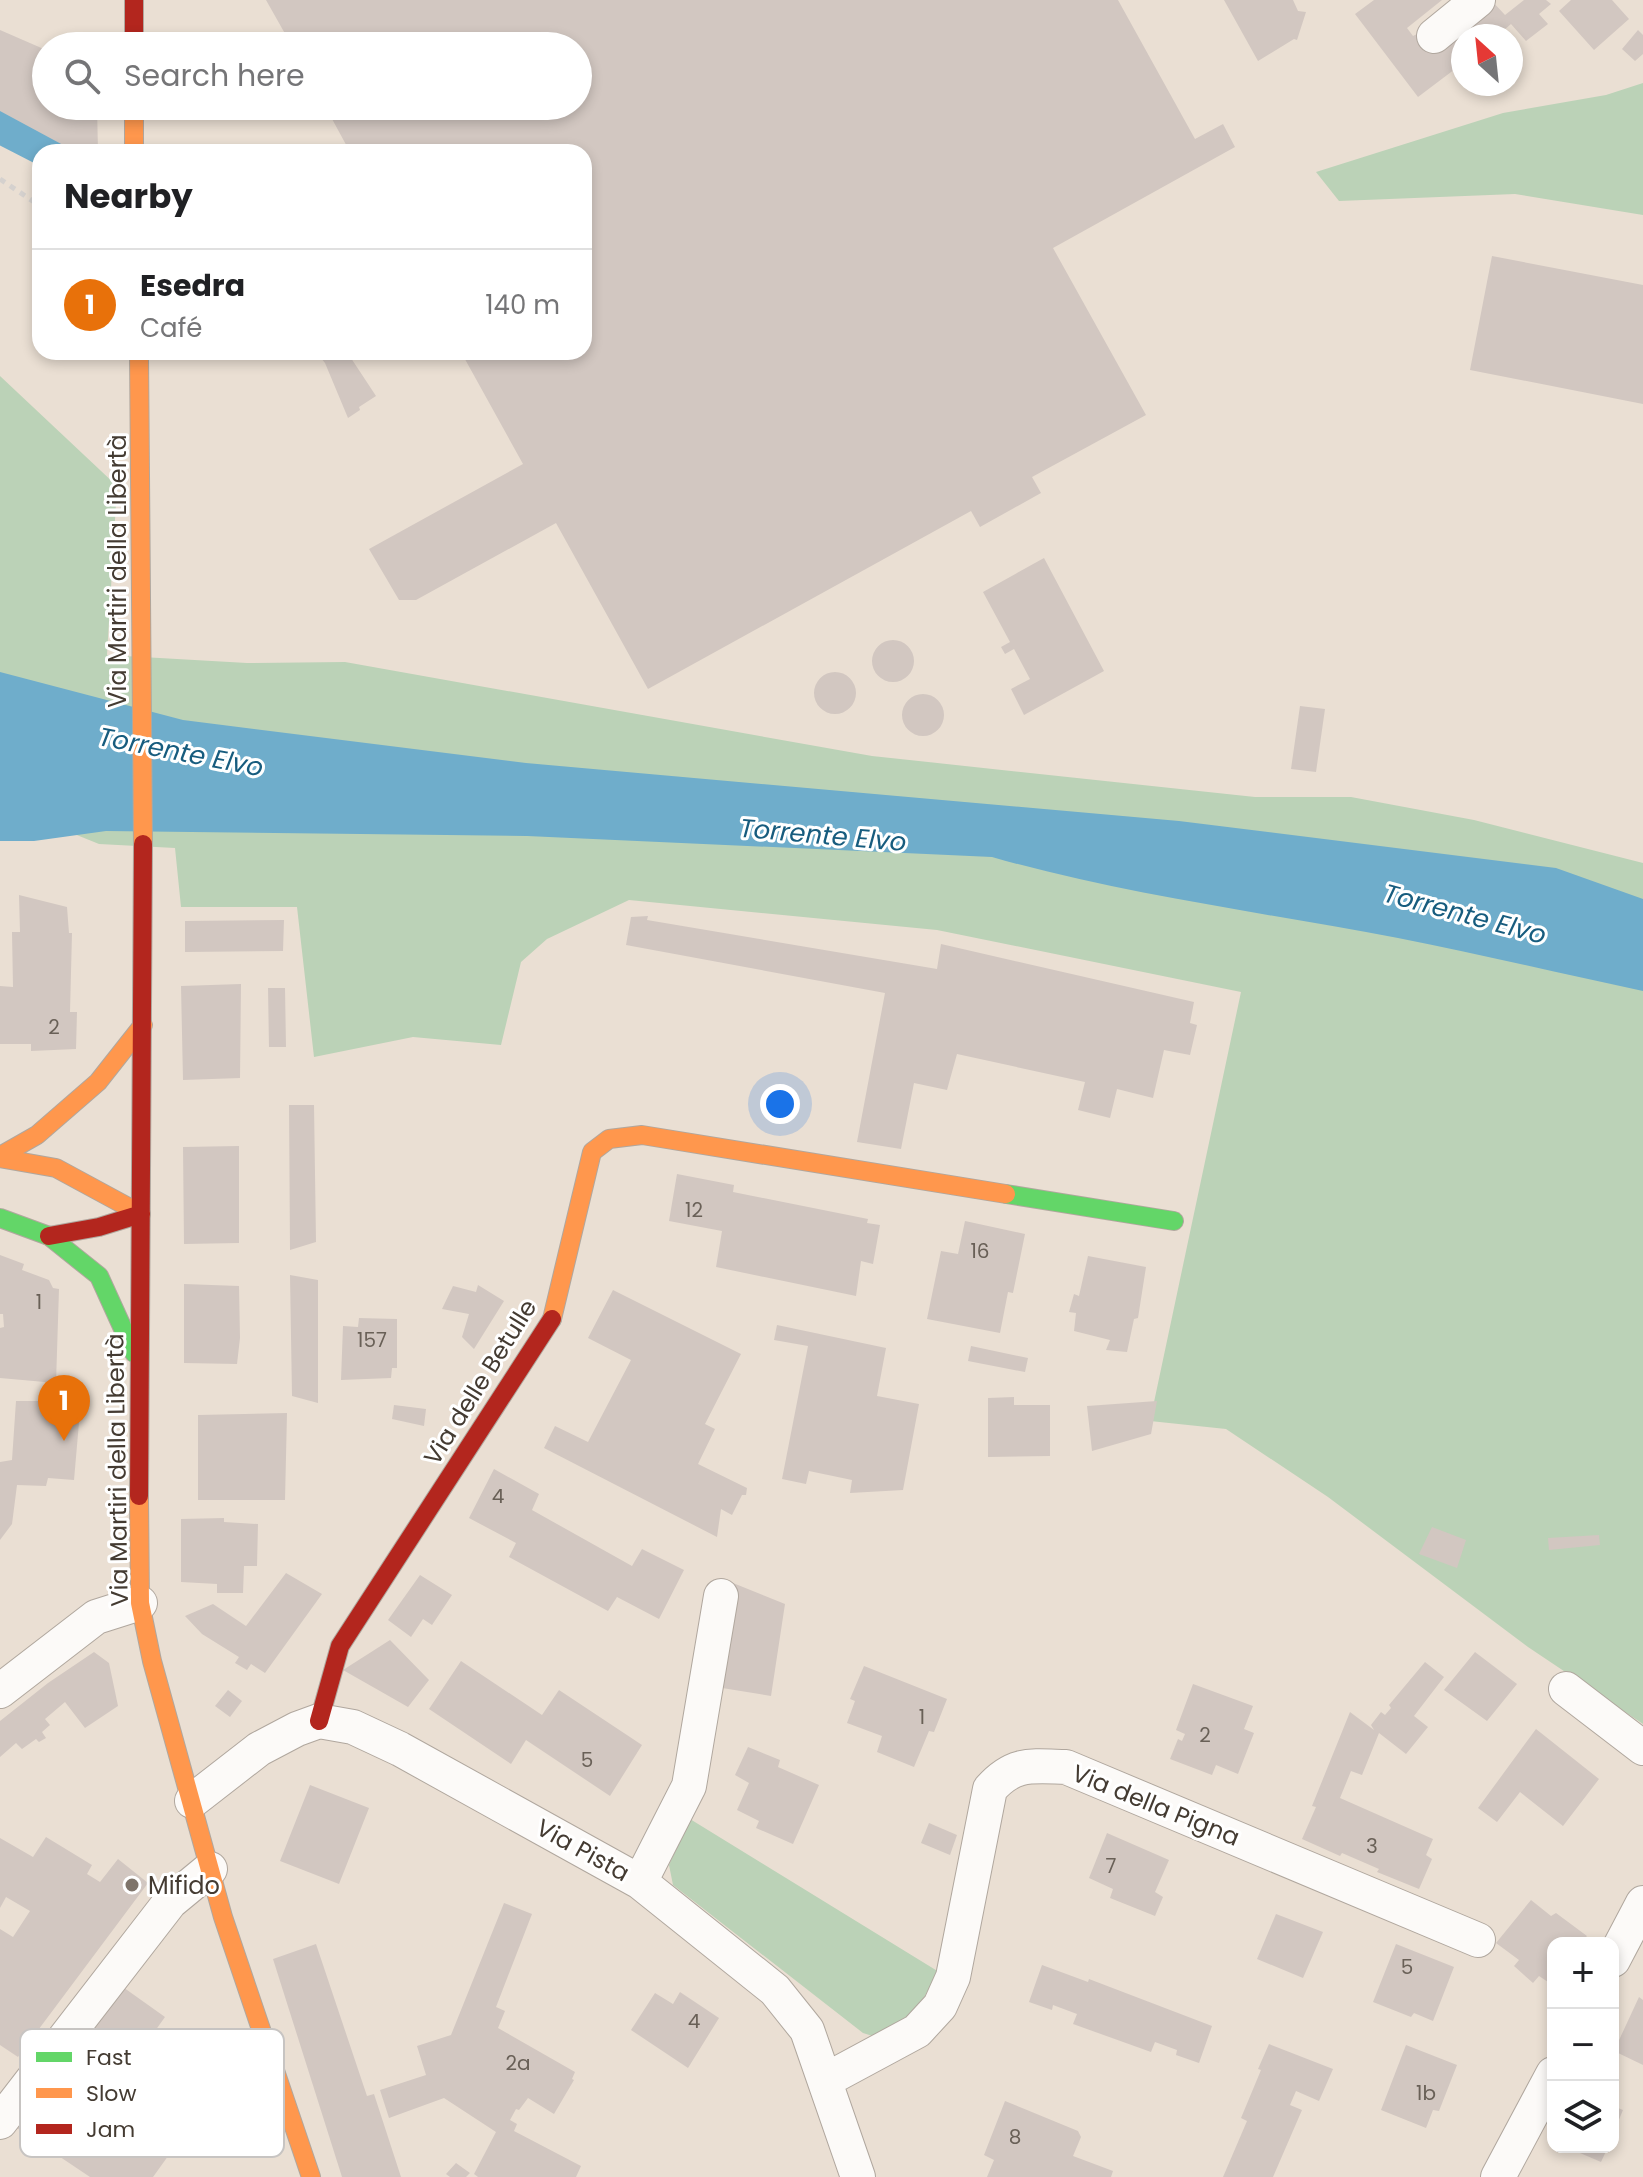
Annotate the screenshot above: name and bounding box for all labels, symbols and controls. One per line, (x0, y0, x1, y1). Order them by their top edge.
north arrow (1451, 24, 1523, 96)
search box (32, 32, 592, 120)
icon: search (60, 54, 104, 98)
text: Search here (124, 54, 305, 97)
text: Nearby (64, 172, 193, 220)
text: Esedra (140, 264, 245, 307)
text: 1 (85, 287, 95, 323)
text: 140 m (485, 287, 560, 323)
text: Café (140, 310, 202, 346)
street label: Via Martiri della Libertà (101, 434, 134, 708)
water label: Torrente Elvo (96, 718, 266, 786)
water label: Torrente Elvo (738, 810, 908, 860)
water label: Torrente Elvo (1380, 875, 1550, 953)
house number: 2 (48, 1013, 60, 1041)
your location (760, 1084, 800, 1124)
house number: 12 (685, 1196, 703, 1224)
house number: 16 (970, 1237, 990, 1265)
house number: 1 (36, 1288, 42, 1316)
street label: Via delle Betulle (416, 1293, 544, 1471)
house number: 157 (357, 1326, 387, 1354)
street label: Via Martiri della Libertà (98, 1333, 136, 1607)
pin: 1 (38, 1375, 90, 1441)
house number: 4 (492, 1482, 504, 1510)
house number: 1 (919, 1703, 925, 1731)
house number: 2 (1199, 1721, 1211, 1749)
house number: 5 (581, 1746, 593, 1774)
street label: Via della Pigna (1067, 1756, 1245, 1854)
street label: Via Pista (530, 1811, 636, 1889)
house number: 3 (1366, 1832, 1378, 1860)
house number: 7 (1106, 1852, 1117, 1880)
place label: Mifido (148, 1869, 220, 1902)
marker: Mifido (123, 1876, 141, 1894)
map controls (1547, 1937, 1619, 2153)
button: + (1547, 1937, 1619, 2009)
house number: 5 (1401, 1953, 1413, 1981)
house number: 4 (688, 2007, 700, 2035)
button: − (1547, 2009, 1619, 2081)
legend (20, 2029, 284, 2157)
text: Fast (86, 2042, 131, 2073)
house number: 2a (505, 2049, 531, 2077)
text: Slow (86, 2078, 136, 2109)
house number: 1b (1416, 2079, 1436, 2107)
button: layers (1547, 2081, 1619, 2153)
text: Jam (86, 2114, 135, 2145)
house number: 8 (1009, 2123, 1021, 2151)

